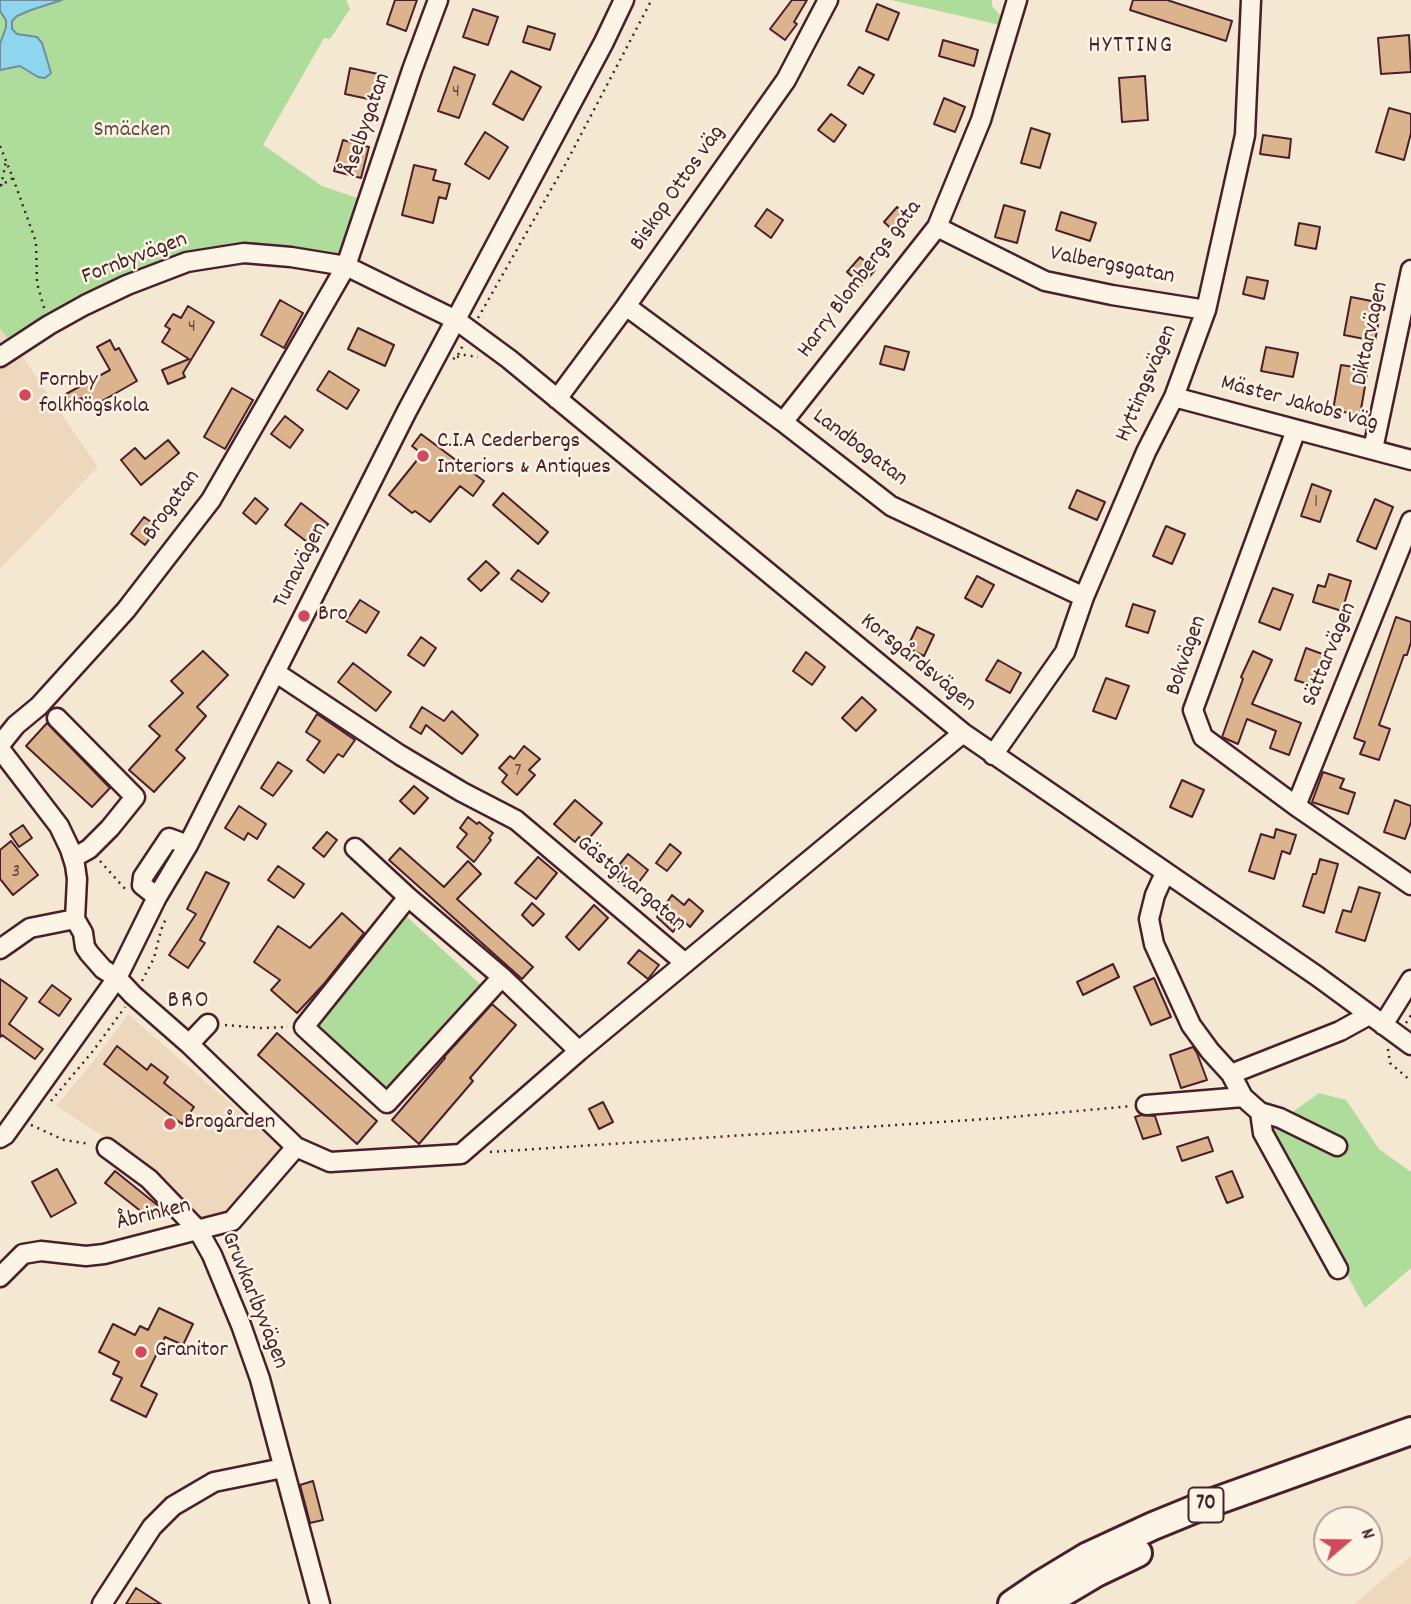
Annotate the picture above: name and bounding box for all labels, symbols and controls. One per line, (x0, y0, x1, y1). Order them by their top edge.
district label: HYTTING (1089, 34, 1173, 62)
street label: Åselbygatan (338, 70, 398, 180)
house number: 4 (452, 82, 460, 104)
park label: Smäcken (94, 118, 170, 146)
street label: Biskop Ottos väg (626, 121, 732, 257)
street label: Harry Blombergs gata (793, 196, 929, 364)
street label: Fornbyvägen (78, 227, 192, 293)
street label: Valbergsgatan (1047, 241, 1177, 293)
street label: Diktarvägen (1348, 280, 1396, 388)
house number: 4 (188, 317, 196, 339)
street label: Hyttingsvägen (1111, 321, 1185, 447)
place label: Fornby folkhögskola (39, 368, 149, 422)
street label: Mäster Jakobs väg (1217, 371, 1381, 439)
marker: Fornby folkhögskola (17, 387, 33, 403)
street label: Landbogatan (806, 404, 912, 494)
place label: C.I.A Cederbergs Interiors & Antiques (437, 429, 611, 483)
marker: C.I.A Cederbergs Interiors & Antiques (415, 448, 431, 464)
street label: Brogatan (138, 465, 208, 547)
house number: 1 (1314, 492, 1318, 514)
street label: Tunavägen (269, 519, 335, 613)
street label: Sättarvägen (1298, 599, 1364, 711)
place label: Bro (318, 602, 348, 630)
marker: Bro (296, 608, 312, 624)
street label: Korsgårdsvägen (853, 609, 981, 719)
street label: Bokvägen (1162, 613, 1214, 699)
house number: 7 (514, 761, 522, 783)
street label: Gästgivargatan (569, 831, 691, 939)
house number: 3 (12, 862, 20, 884)
district label: BRO (168, 989, 210, 1017)
place label: Brogården (184, 1110, 275, 1138)
marker: Brogården (162, 1116, 178, 1132)
street label: Åbrinken (114, 1193, 194, 1239)
street label: Gruvkarlbyvägen (213, 1229, 293, 1373)
place label: Granitor (155, 1338, 228, 1366)
marker: Granitor (133, 1344, 149, 1360)
road number: 70 (1188, 1488, 1224, 1522)
north arrow (1313, 1506, 1383, 1576)
text: N (1352, 1525, 1381, 1543)

